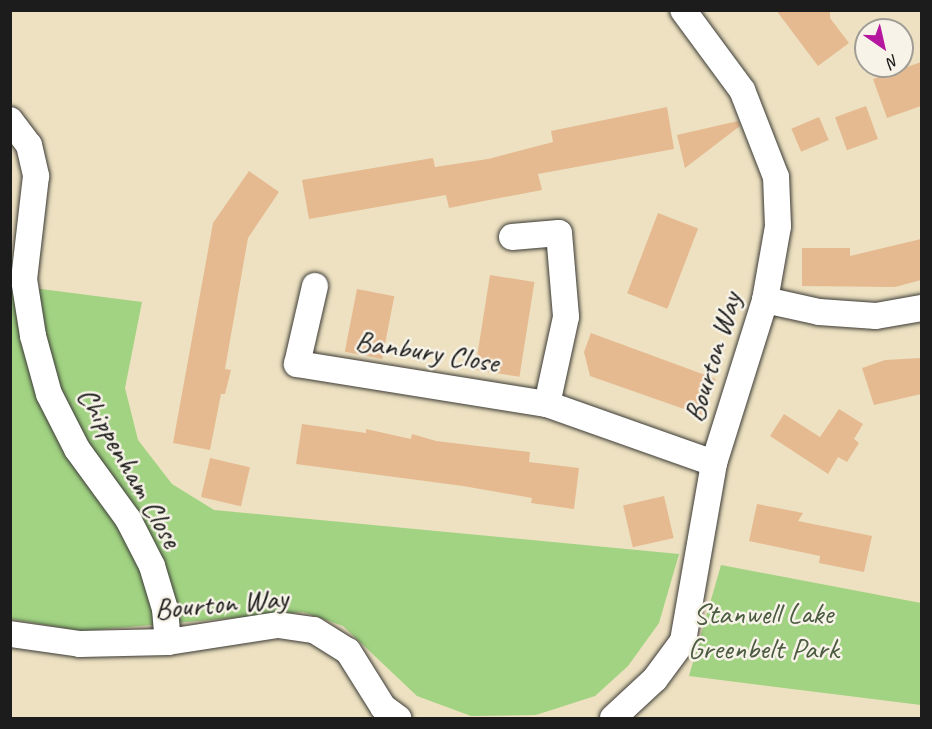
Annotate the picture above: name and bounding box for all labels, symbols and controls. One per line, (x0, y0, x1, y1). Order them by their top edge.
north arrow (854, 18, 914, 78)
text: N (883, 50, 903, 72)
street label: Bourton Way (675, 288, 749, 426)
street label: Banbury Close (353, 322, 501, 380)
street label: Chippenham Close (70, 380, 190, 554)
street label: Bourton Way (153, 579, 289, 627)
park label: Stanwell Lake Greenbelt Park (687, 595, 839, 666)

